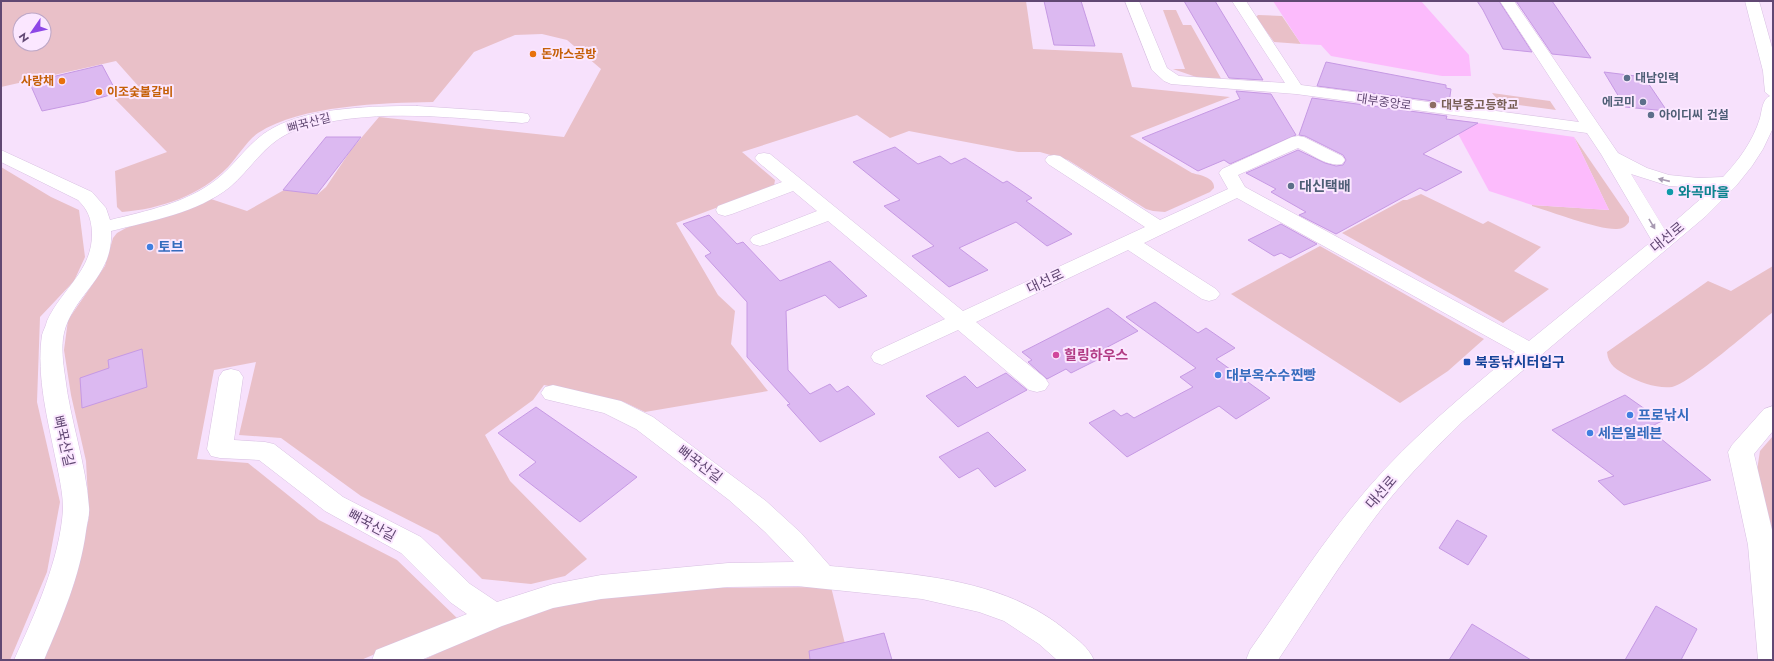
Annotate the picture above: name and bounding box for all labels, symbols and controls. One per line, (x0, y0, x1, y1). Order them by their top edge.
north arrow (12, 12, 52, 52)
text: N (15, 29, 33, 46)
place label: 돈까스공방 (541, 45, 596, 63)
marker: 돈까스공방 (528, 49, 538, 59)
place label: 대남인력 (1635, 69, 1679, 87)
place label: 사랑채 (21, 72, 54, 90)
marker: 대남인력 (1622, 73, 1632, 83)
marker: 사랑채 (57, 76, 67, 86)
place label: 이조숯불갈비 (107, 83, 173, 101)
marker: 이조숯불갈비 (94, 87, 104, 97)
street label: 대부중앙로 (1355, 89, 1413, 115)
place label: 에코미 (1602, 93, 1635, 111)
place label: 대부중고등학교 (1441, 96, 1518, 114)
marker: 에코미 (1638, 97, 1648, 107)
marker: 대부중고등학교 (1428, 100, 1438, 110)
place label: 아이디씨 건설 (1659, 106, 1729, 124)
street label: 뻐꾹산길 (285, 109, 333, 137)
marker: 아이디씨 건설 (1646, 110, 1656, 120)
place label: 대신택배 (1299, 176, 1351, 196)
one-way arrow (1657, 177, 1669, 183)
marker: 대신택배 (1286, 181, 1296, 191)
place label: 와곡마을 (1678, 182, 1730, 202)
marker: 와곡마을 (1665, 187, 1675, 197)
street label: 대선로 (1646, 217, 1688, 257)
one-way arrow (1648, 218, 1655, 230)
place label: 토브 (158, 237, 184, 257)
marker: 토브 (145, 242, 155, 252)
street label: 대선로 (1023, 264, 1067, 298)
place label: 힐링하우스 (1064, 345, 1129, 365)
marker: 힐링하우스 (1051, 350, 1061, 360)
place label: 북동낚시터입구 (1475, 352, 1565, 372)
marker: 북동낚시터입구 (1462, 357, 1472, 367)
place label: 대부옥수수찐빵 (1226, 365, 1316, 385)
marker: 대부옥수수찐빵 (1213, 370, 1223, 380)
place label: 프로낚시 (1638, 405, 1690, 425)
marker: 프로낚시 (1625, 410, 1635, 420)
street label: 뻐꾹산길 (48, 414, 80, 468)
place label: 세븐일레븐 (1598, 423, 1663, 443)
marker: 세븐일레븐 (1585, 428, 1595, 438)
street label: 뻐꾹산길 (673, 441, 727, 487)
street label: 대선로 (1361, 471, 1401, 513)
street label: 뻐꾹산길 (345, 504, 399, 546)

